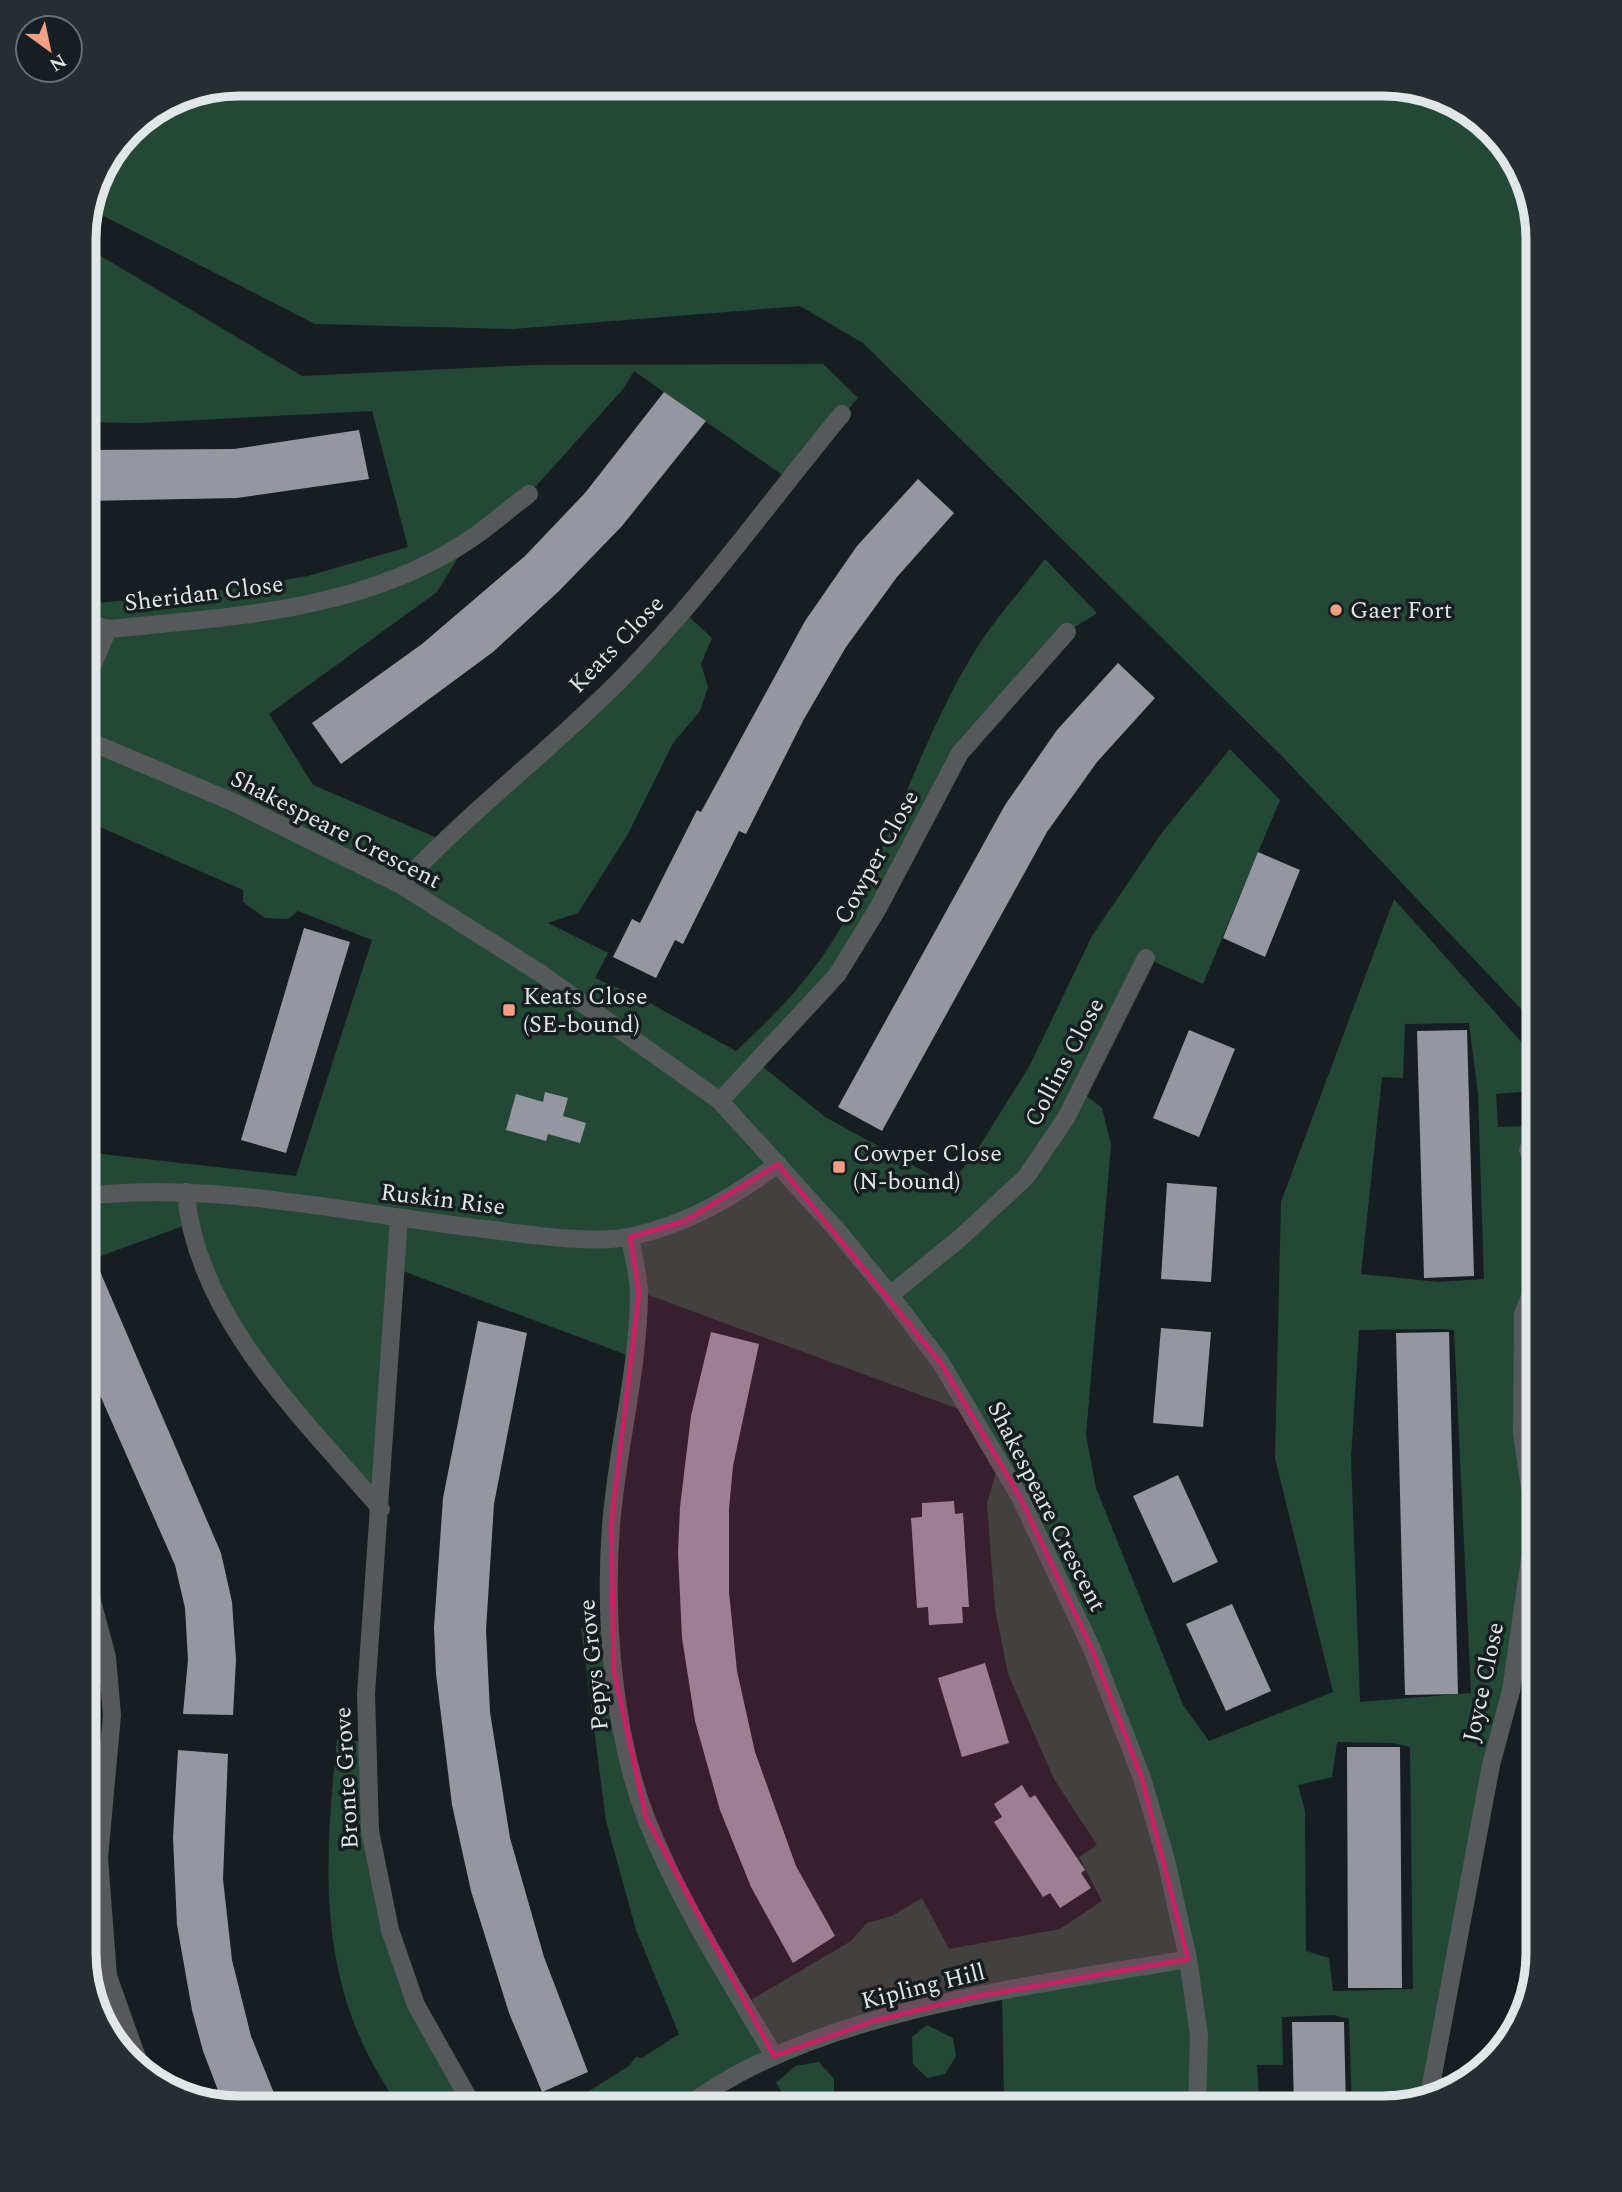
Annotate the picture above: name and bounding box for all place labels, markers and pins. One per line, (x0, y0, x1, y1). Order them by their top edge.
place label: Gaer Fort (1350, 593, 1452, 629)
marker: Gaer Fort (1328, 602, 1344, 618)
place label: Keats Close (SE-bound) (523, 979, 648, 1043)
marker: Keats Close (SE-bound) (501, 1002, 517, 1018)
place label: Cowper Close (N-bound) (853, 1136, 1002, 1200)
marker: Cowper Close (N-bound) (831, 1159, 847, 1175)

